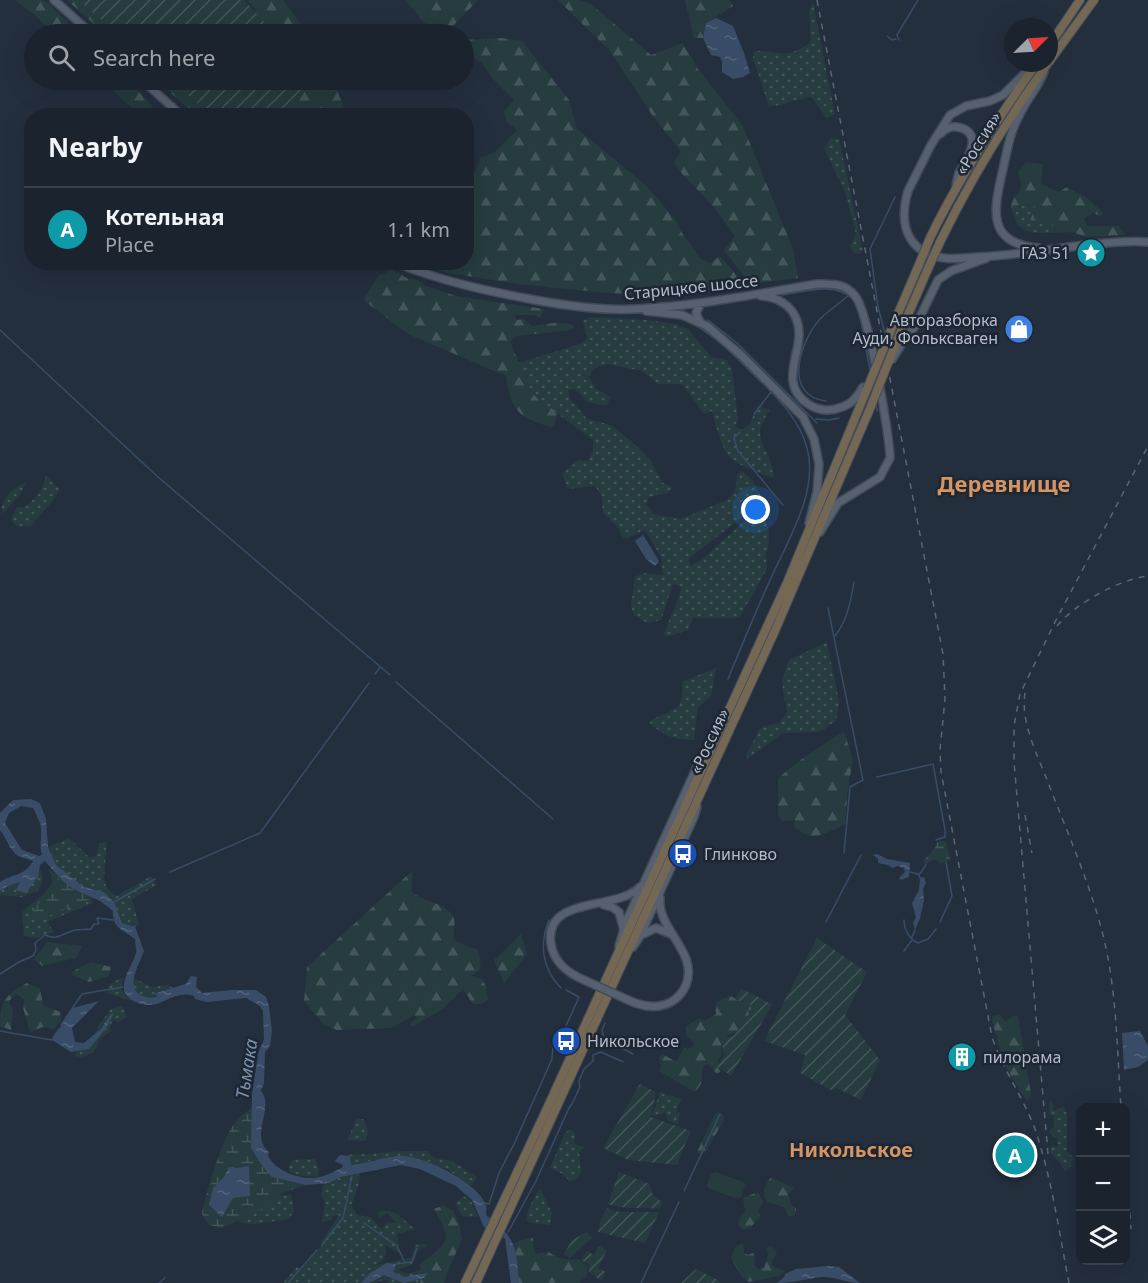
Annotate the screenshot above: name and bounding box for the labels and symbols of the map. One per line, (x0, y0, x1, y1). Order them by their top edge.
north arrow (1004, 18, 1058, 72)
street label: «Россия» (950, 107, 1006, 179)
place icon: ГАЗ 51 (1075, 237, 1107, 269)
place label: ГАЗ 51 (1021, 242, 1070, 264)
street label: Старицкое шоссе (623, 269, 759, 305)
place label: Авторазборка Ауди, Фольксваген (853, 309, 998, 349)
shop icon: Авторазборка Ауди, Фольксваген (1003, 313, 1035, 345)
district label: Деревнище (938, 468, 1071, 498)
your location (741, 495, 770, 524)
street label: «Россия» (684, 705, 734, 777)
bus stop icon: Глинково (667, 838, 699, 870)
place label: Глинково (704, 843, 777, 865)
bus stop icon: Никольское (550, 1025, 582, 1057)
place label: Никольское (587, 1030, 679, 1052)
water label: Тьмака (229, 1037, 263, 1101)
building icon: пилорама (946, 1041, 978, 1073)
place label: пилорама (983, 1046, 1061, 1068)
pin: A (996, 1132, 1034, 1178)
district label: Никольское (789, 1136, 913, 1163)

